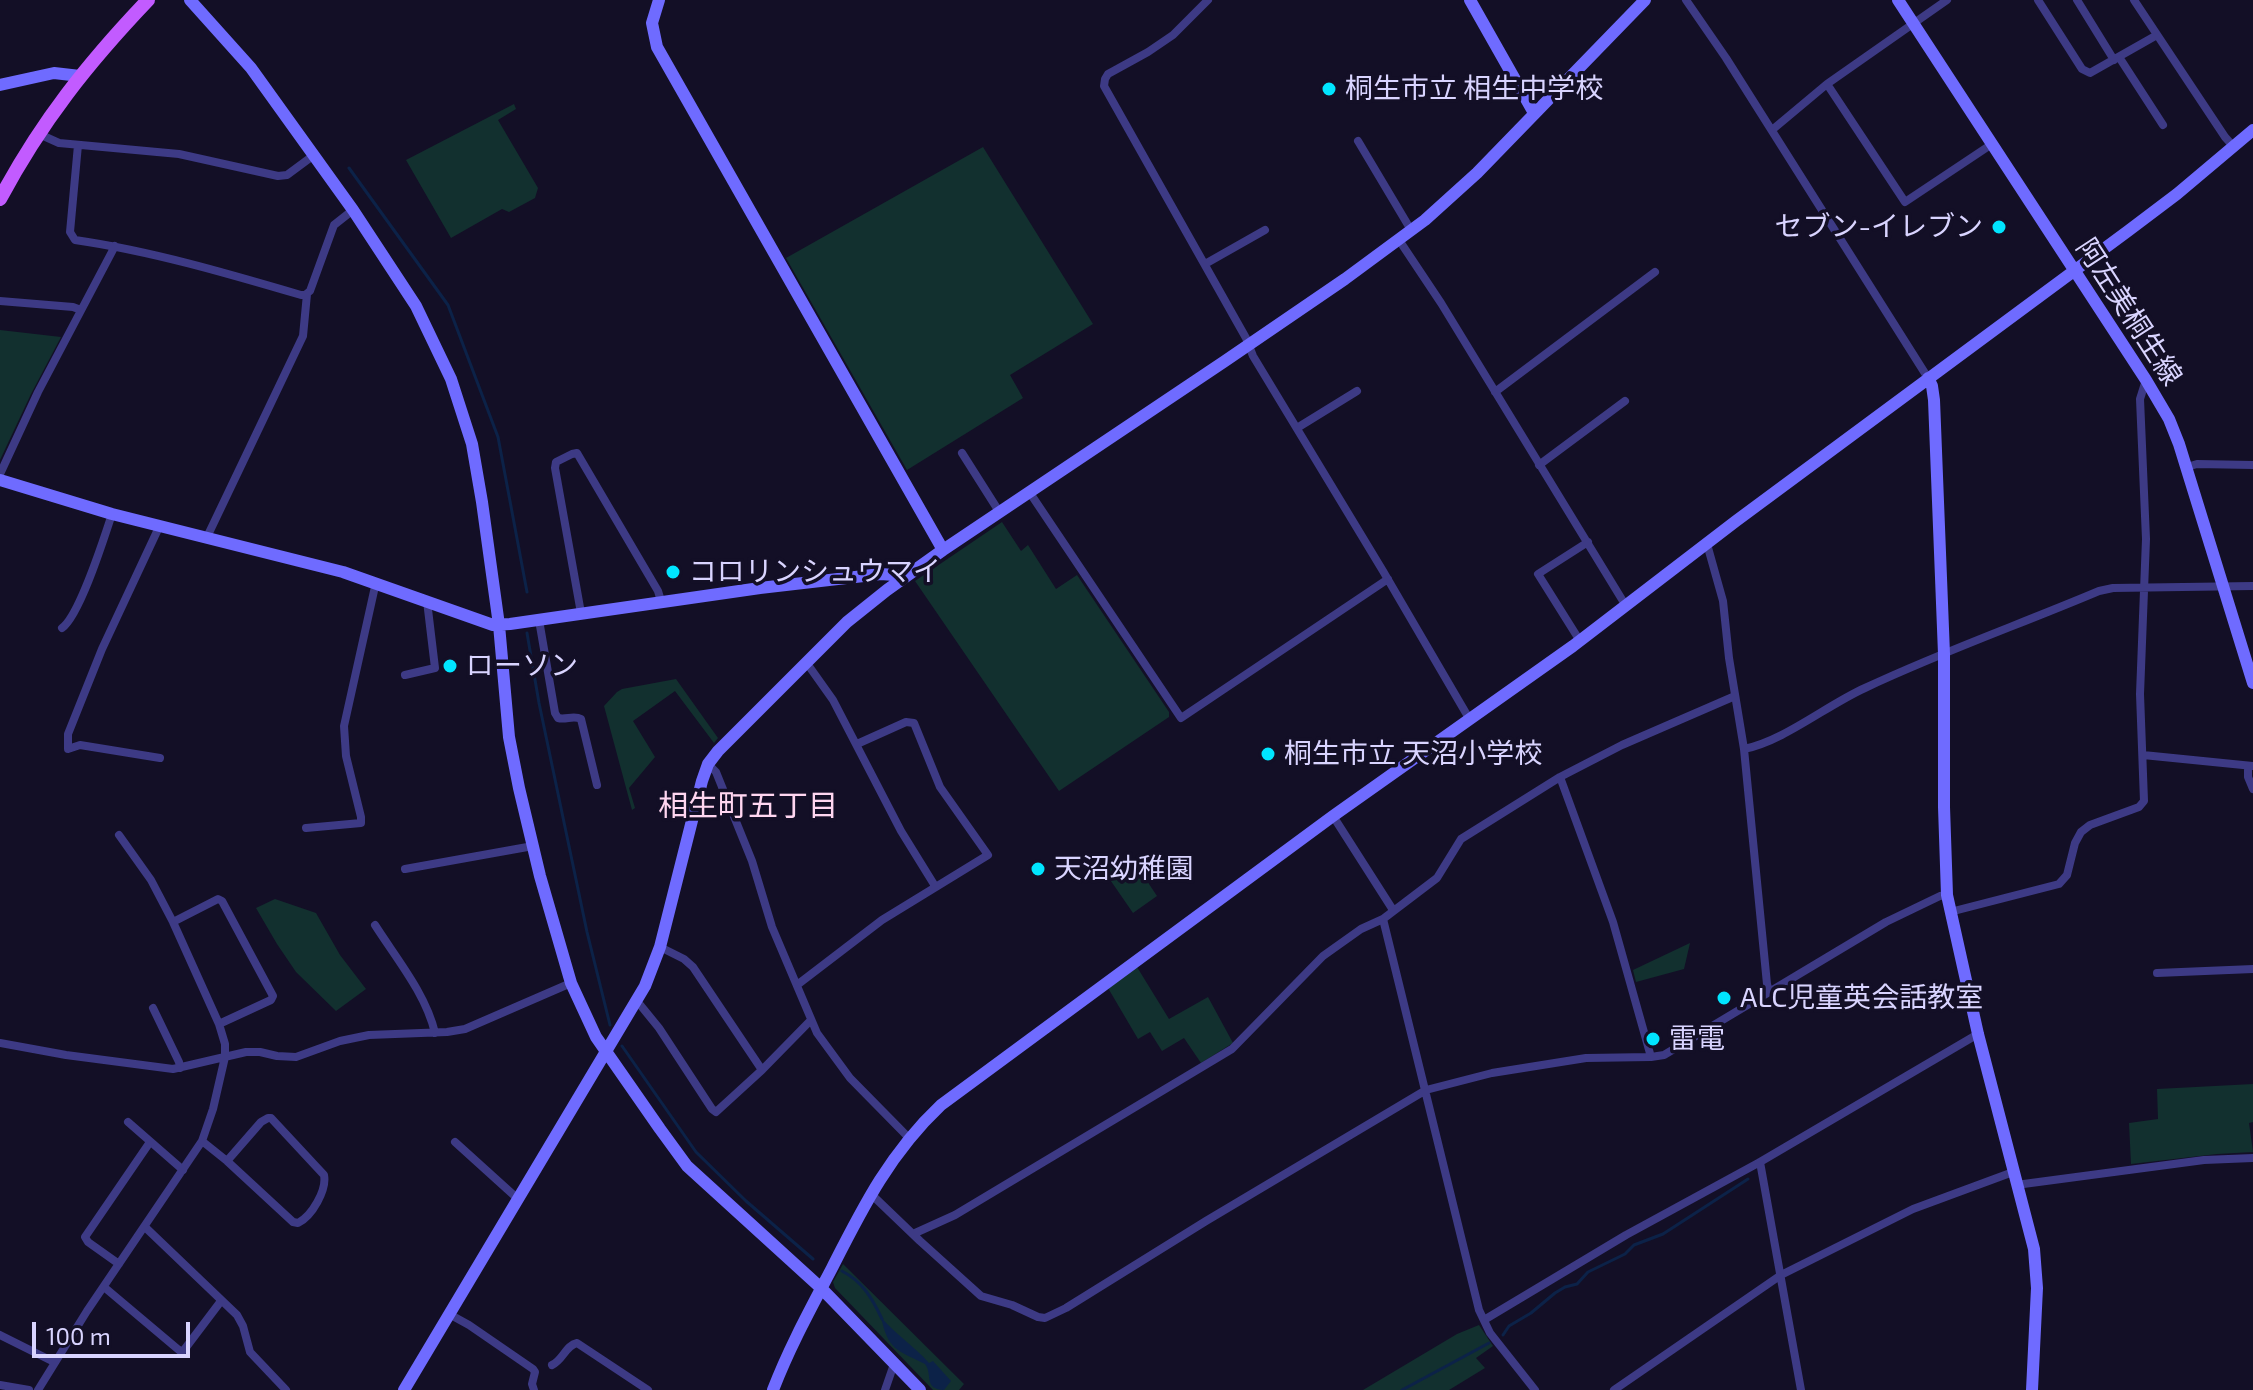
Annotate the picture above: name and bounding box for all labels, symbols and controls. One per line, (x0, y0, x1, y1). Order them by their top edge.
place label: 桐生市立 相生中学校 (1345, 72, 1603, 106)
marker: 桐生市立 相生中学校 (1320, 80, 1338, 98)
place label: セブン-イレブン (1774, 210, 1983, 244)
marker: セブン-イレブン (1990, 218, 2008, 236)
street label: 阿左美桐生線 (2069, 232, 2189, 392)
place label: コロリンシュウマイ (689, 555, 941, 589)
marker: コロリンシュウマイ (664, 563, 682, 581)
place label: ローソン (466, 649, 578, 683)
marker: ローソン (441, 657, 459, 675)
place label: 桐生市立 天沼小学校 (1284, 737, 1542, 771)
marker: 桐生市立 天沼小学校 (1259, 745, 1277, 763)
district label: 相生町五丁目 (658, 788, 838, 824)
place label: 天沼幼稚園 (1054, 852, 1194, 886)
marker: 天沼幼稚園 (1029, 860, 1047, 878)
place label: ALC児童英会話教室 (1740, 981, 1983, 1015)
marker: ALC児童英会話教室 (1715, 989, 1733, 1007)
place label: 雷電 (1669, 1022, 1725, 1056)
marker: 雷電 (1644, 1030, 1662, 1048)
scale bar (36, 1306, 194, 1356)
text: 100 m (46, 1321, 111, 1350)

